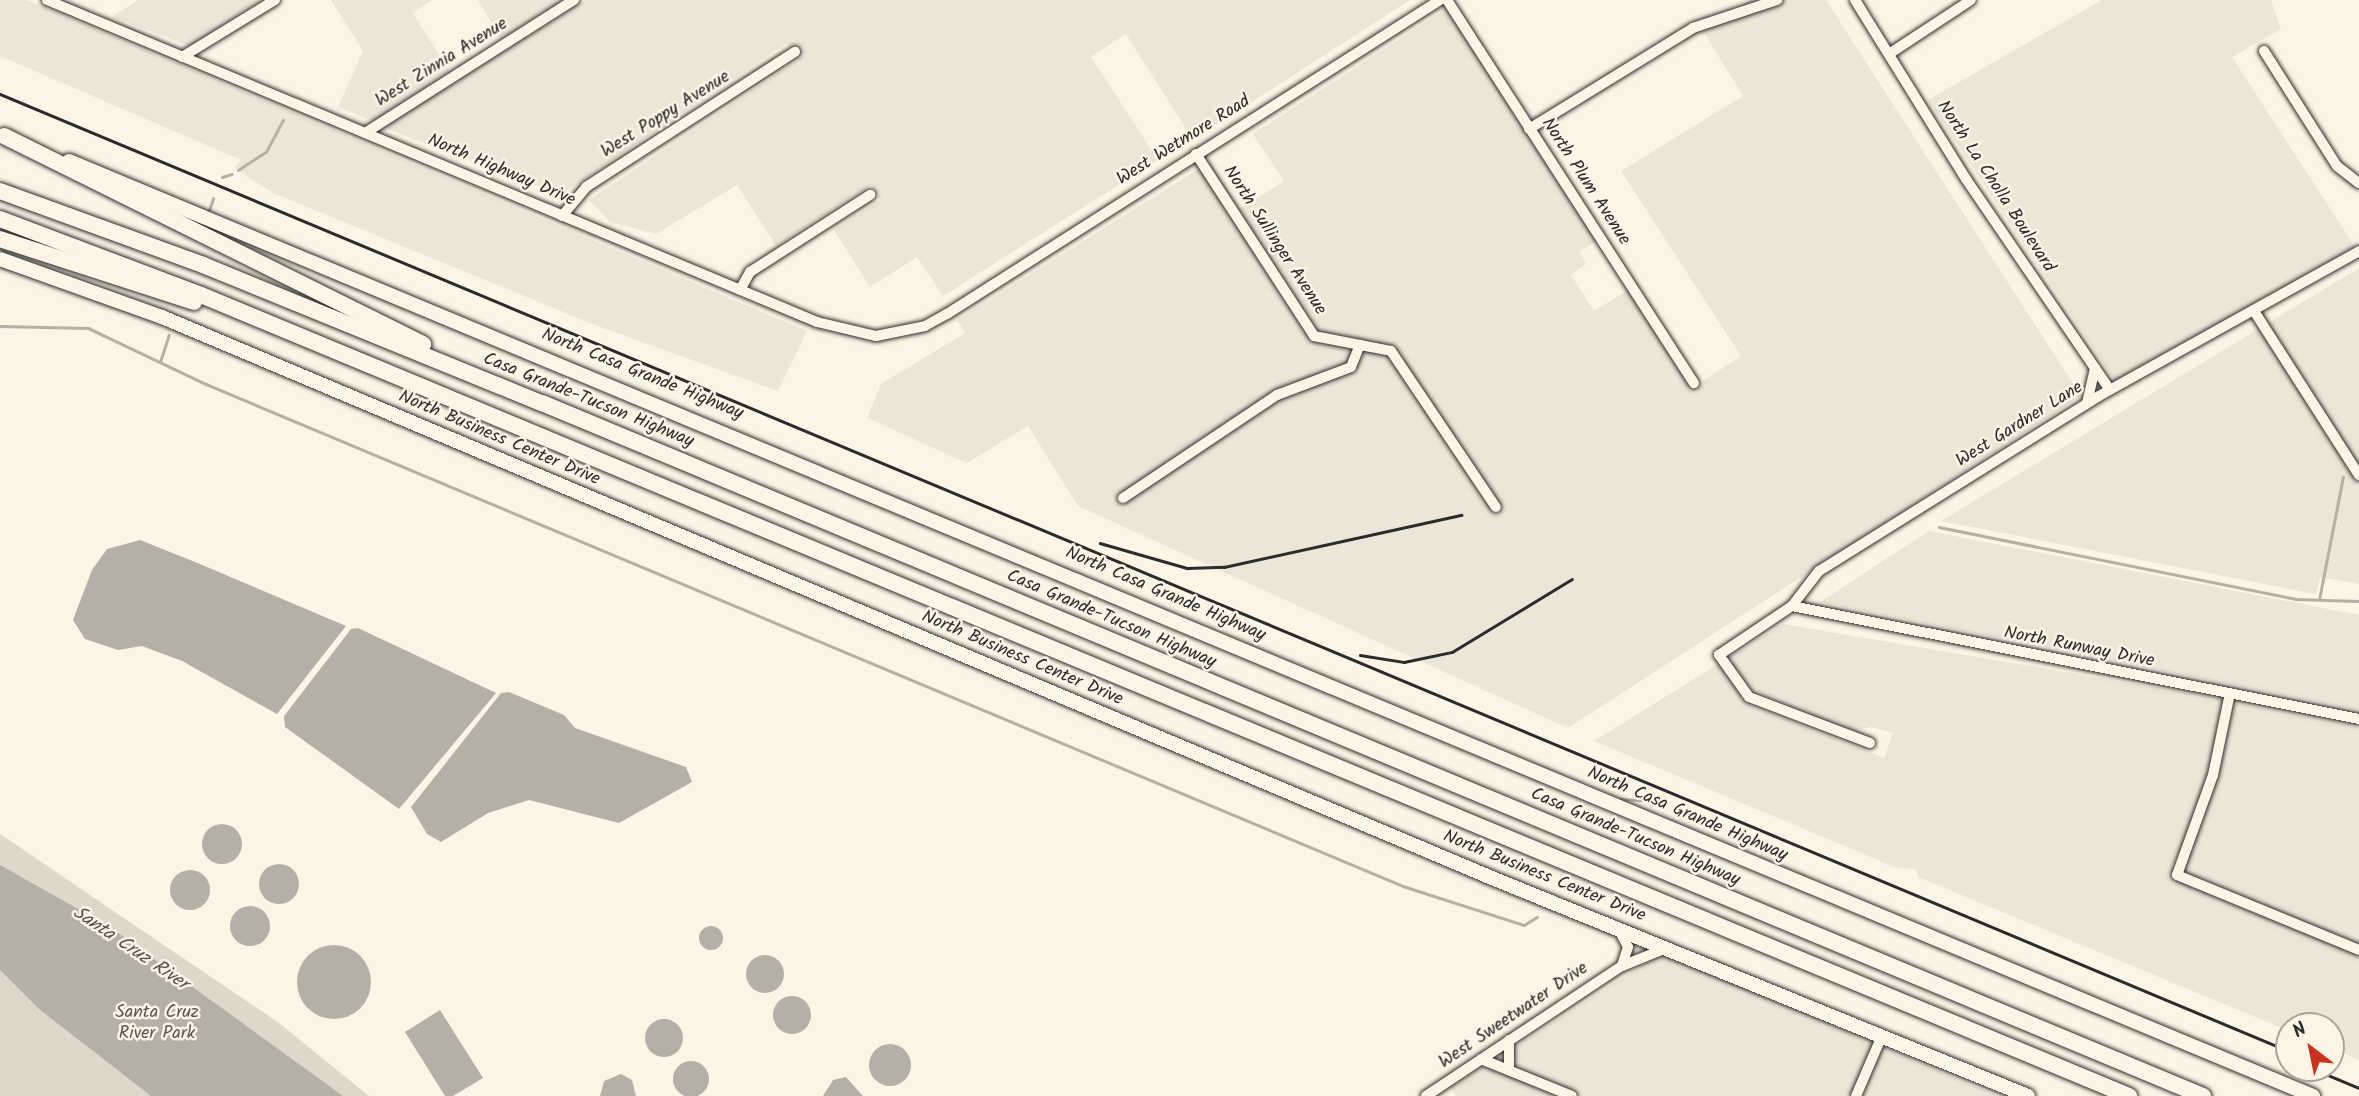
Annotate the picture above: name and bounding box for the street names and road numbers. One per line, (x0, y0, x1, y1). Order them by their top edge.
street label: West Zinnia Avenue (372, 14, 512, 112)
street label: West Poppy Avenue (598, 67, 734, 163)
street label: West Wetmore Road (1113, 91, 1255, 191)
street label: North La Cholla Boulevard (1931, 97, 2059, 277)
street label: North Plum Avenue (1536, 114, 1634, 250)
street label: North Highway Drive (424, 130, 578, 212)
street label: North Sullinger Avenue (1218, 162, 1330, 320)
street label: North Casa Grande Highway (538, 325, 746, 425)
street label: Casa Grande-Tucson Highway (479, 349, 697, 453)
street label: West Gardner Lane (1953, 377, 2087, 473)
street label: North Business Center Drive (395, 387, 603, 491)
street label: North Casa Grande Highway (1062, 543, 1268, 647)
street label: Casa Grande-Tucson Highway (1003, 566, 1219, 674)
street label: North Business Center Drive (918, 607, 1126, 711)
street label: North Runway Drive (2002, 623, 2156, 673)
street label: North Casa Grande Highway (1584, 763, 1790, 867)
street label: Casa Grande-Tucson Highway (1527, 784, 1743, 892)
street label: North Business Center Drive (1439, 826, 1649, 928)
street label: West Sweetwater Drive (1435, 958, 1593, 1074)

